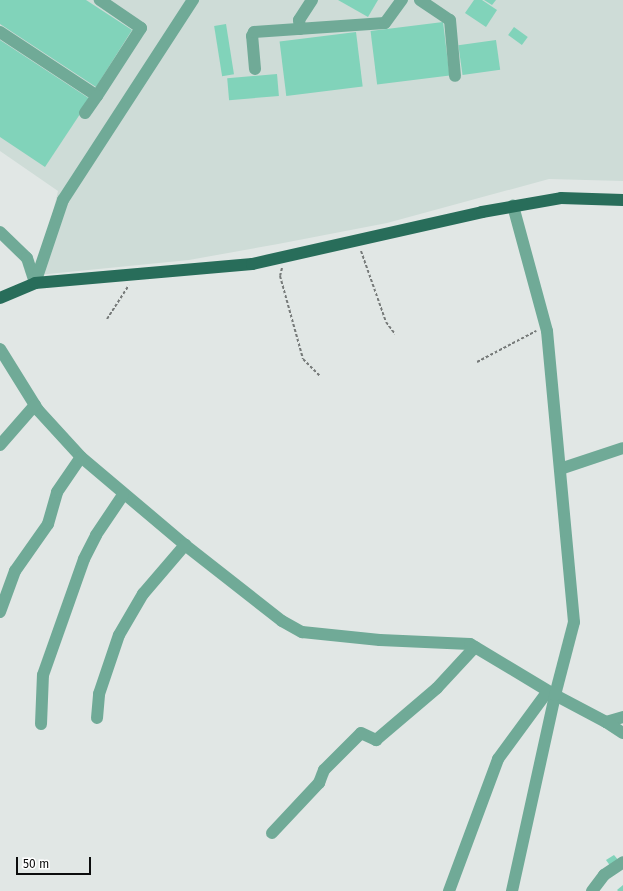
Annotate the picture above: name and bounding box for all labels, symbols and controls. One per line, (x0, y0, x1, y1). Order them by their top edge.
scale bar (18, 849, 93, 875)
text: 50 m (23, 857, 49, 871)

